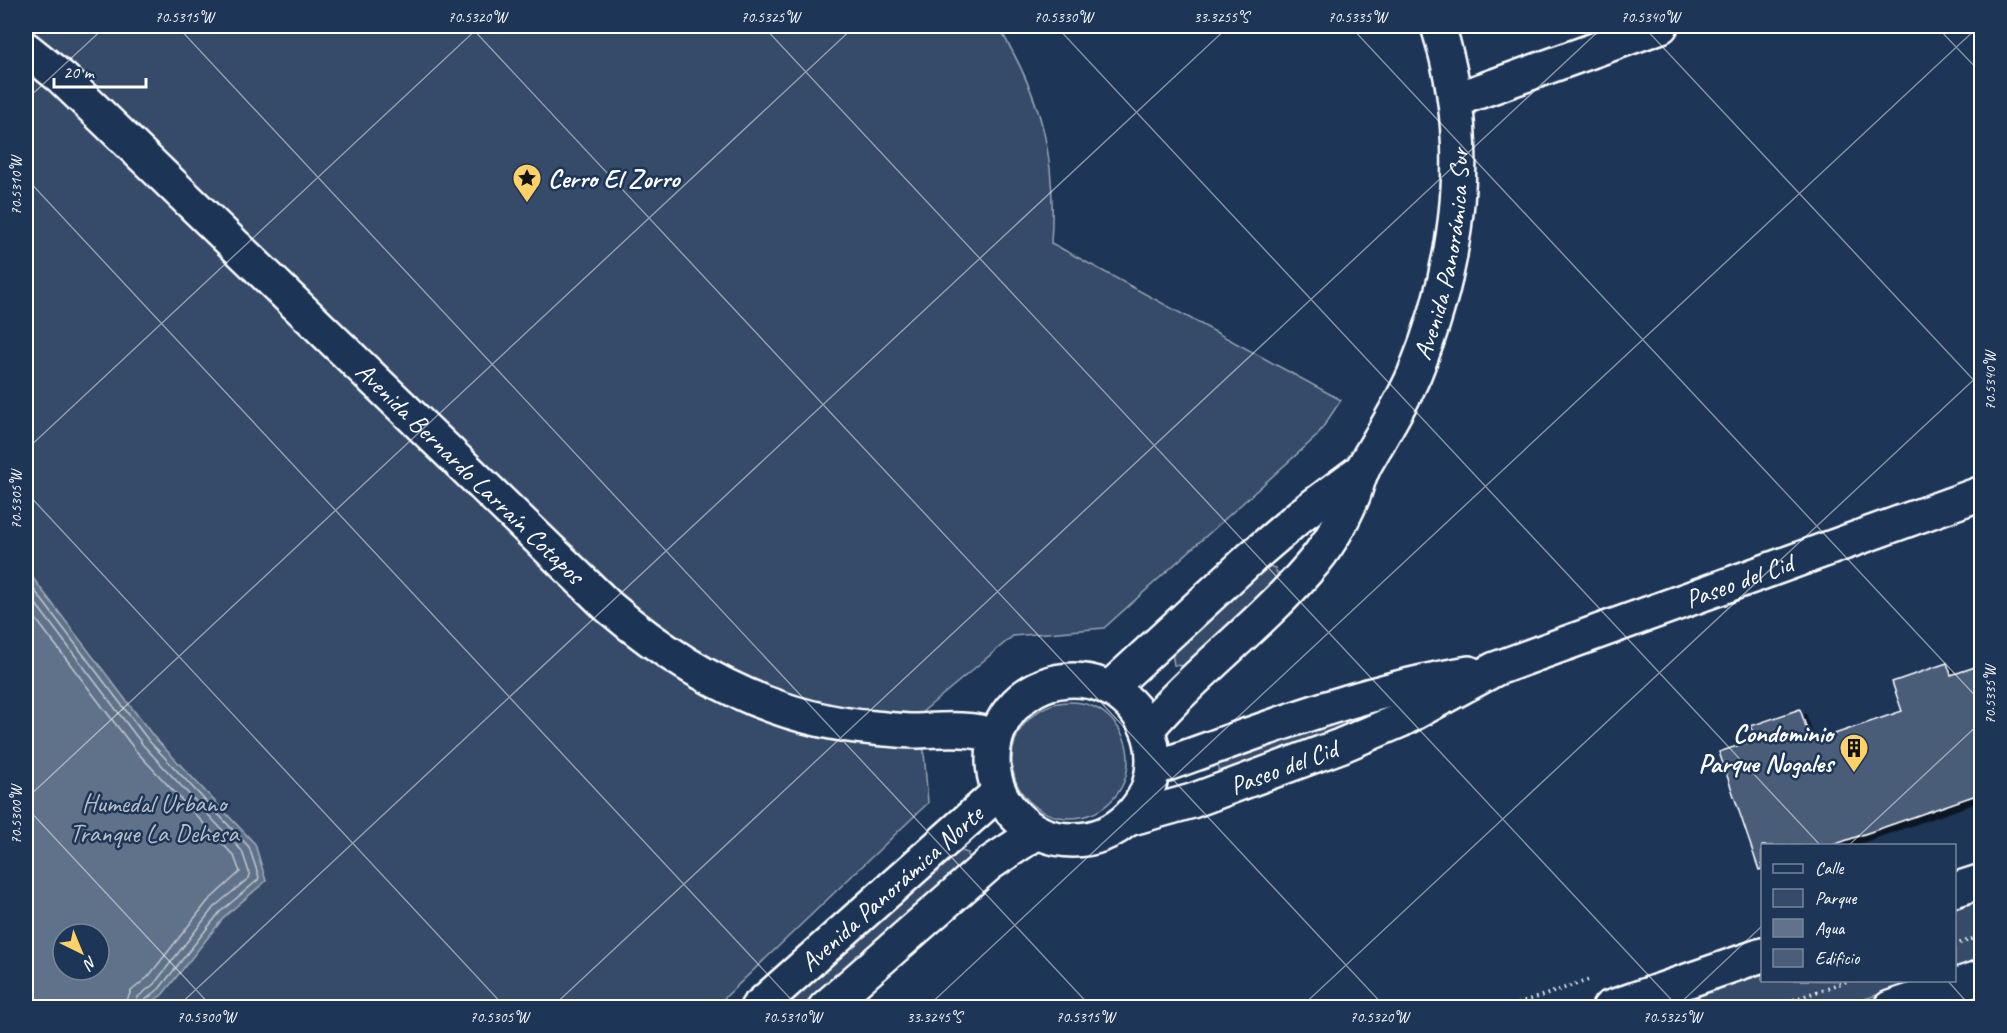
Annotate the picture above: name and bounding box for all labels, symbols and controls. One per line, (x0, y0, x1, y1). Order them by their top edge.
text: 70.5315°W (155, 8, 216, 27)
text: 70.5320°W (448, 8, 509, 27)
text: 70.5325°W (741, 8, 802, 27)
text: 70.5330°W (1034, 8, 1095, 27)
text: 33.3255°S (1193, 8, 1251, 27)
text: 70.5335°W (1328, 8, 1389, 27)
text: 70.5340°W (1621, 8, 1682, 27)
scale bar (54, 51, 146, 89)
text: 20 m (63, 61, 96, 83)
street label: Avenida Panorámica Sur (1405, 145, 1475, 364)
text: 70.5310°W (7, 154, 26, 215)
place icon: Cerro El Zorro (511, 162, 543, 204)
place label: Cerro El Zorro (548, 162, 681, 195)
text: 70.5340°W (1981, 349, 2000, 410)
street label: Avenida Bernardo Larraín Cotapos (349, 355, 593, 592)
text: 70.5305°W (7, 468, 26, 529)
street label: Paseo del Cid (1681, 545, 1801, 615)
text: 70.5335°W (1981, 663, 2000, 724)
place label: Condominio Parque Nogales (1698, 717, 1836, 780)
street label: Paseo del Cid (1225, 731, 1345, 802)
building icon: Condominio Parque Nogales (1838, 732, 1870, 774)
text: 70.5300°W (7, 783, 26, 844)
park label: Humedal Urbano Tranque La Dehesa (69, 787, 240, 850)
street label: Avenida Panorámica Norte (793, 796, 992, 978)
legend (1761, 844, 1956, 982)
text: Calle (1815, 857, 1844, 879)
text: Parque (1815, 887, 1857, 909)
text: Agua (1815, 917, 1846, 939)
north arrow (51, 922, 111, 982)
text: Edificio (1815, 947, 1861, 969)
text: N (78, 952, 101, 975)
text: 70.5300°W (177, 1008, 238, 1027)
text: 70.5305°W (470, 1008, 531, 1027)
text: 70.5310°W (763, 1008, 824, 1027)
text: 33.3245°S (906, 1008, 964, 1027)
text: 70.5315°W (1056, 1008, 1117, 1027)
text: 70.5320°W (1350, 1008, 1411, 1027)
text: 70.5325°W (1643, 1008, 1704, 1027)

